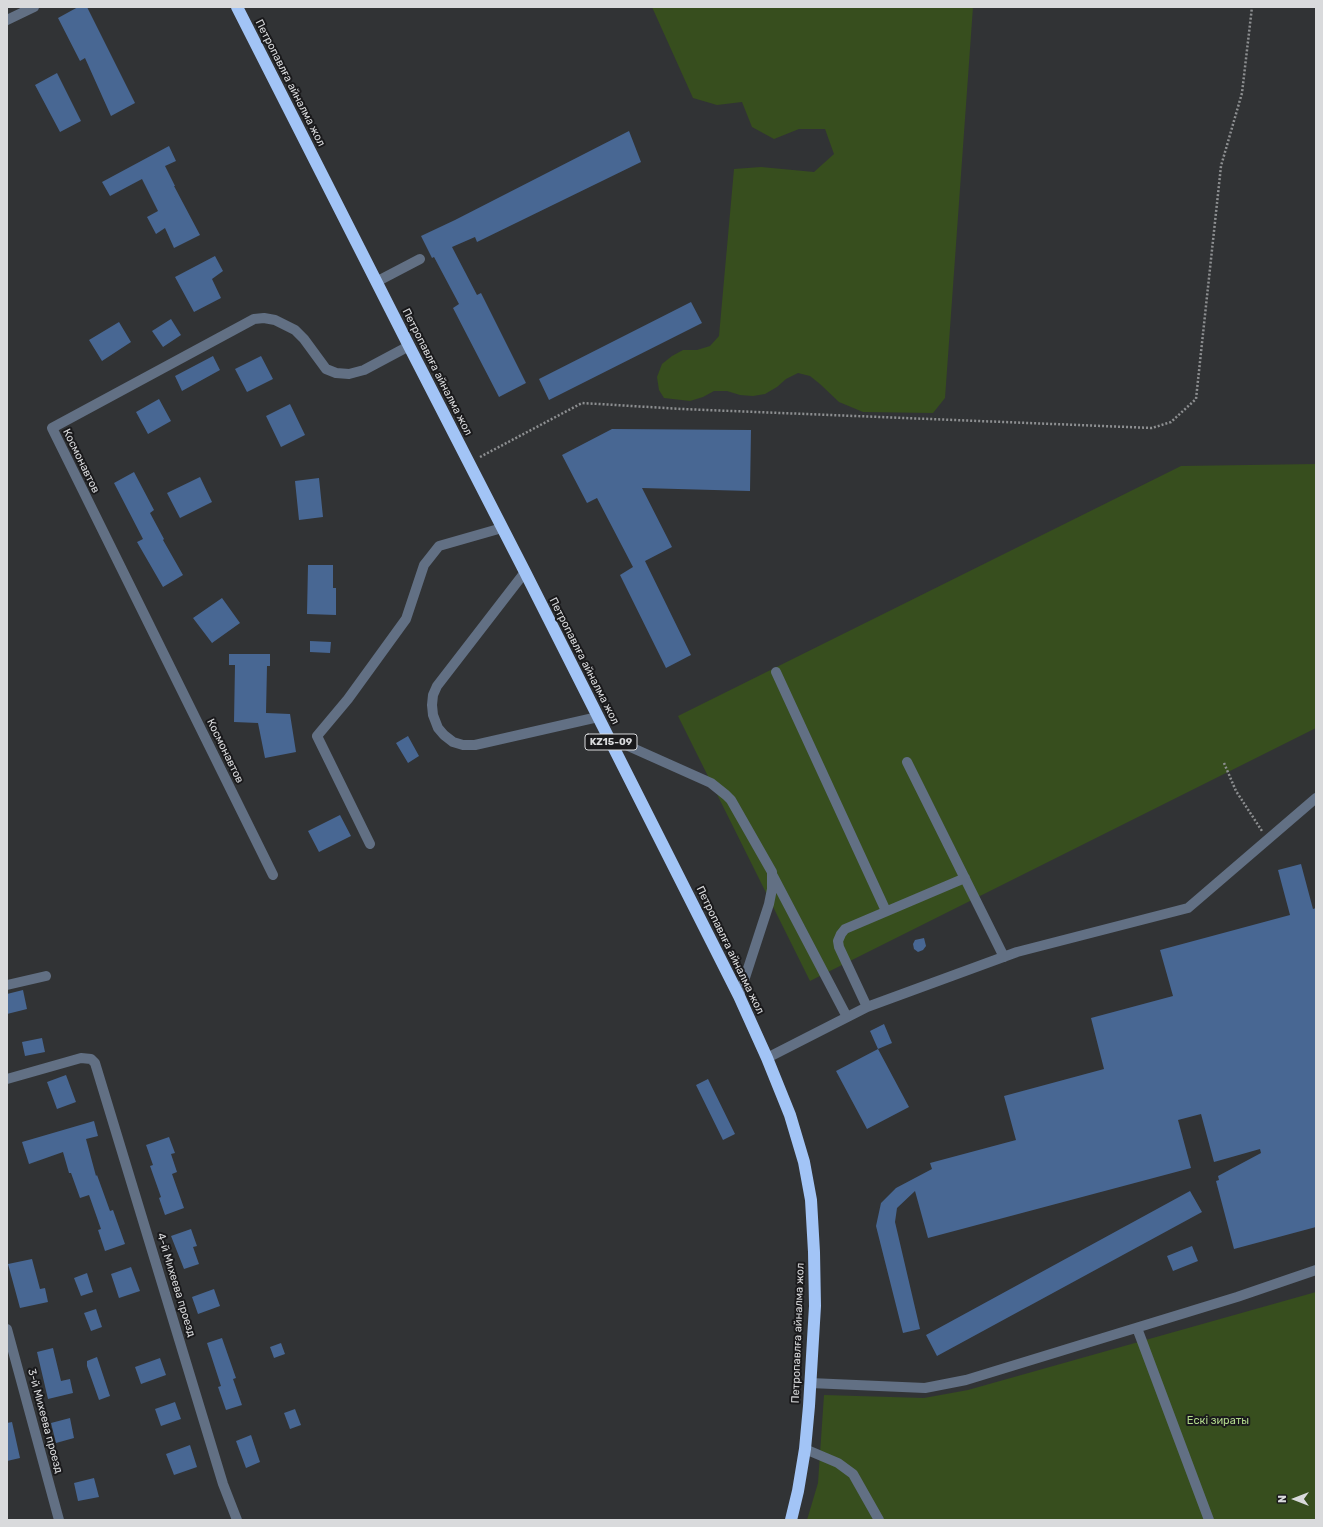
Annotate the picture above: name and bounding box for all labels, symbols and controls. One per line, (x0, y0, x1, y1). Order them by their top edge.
street label: Петропавлға айналма жол (252, 17, 328, 149)
street label: Петропавлға айналма жол (399, 306, 475, 438)
street label: Космонавтов (60, 427, 102, 495)
street label: Петропавлға айналма жол (546, 595, 622, 727)
street label: Космонавтов (204, 717, 246, 785)
road number: KZ15-09 (585, 734, 637, 750)
street label: Петропавлға айналма жол (693, 884, 767, 1016)
street label: 4-й Михеева проезд (154, 1231, 198, 1339)
street label: Петропавлға айналма жол (789, 1262, 807, 1404)
street label: 3-й Михеева проезд (25, 1367, 65, 1475)
park label: Ескі зираты (1187, 1414, 1249, 1428)
north arrow (1275, 1479, 1315, 1519)
text: N (1276, 1495, 1289, 1503)

